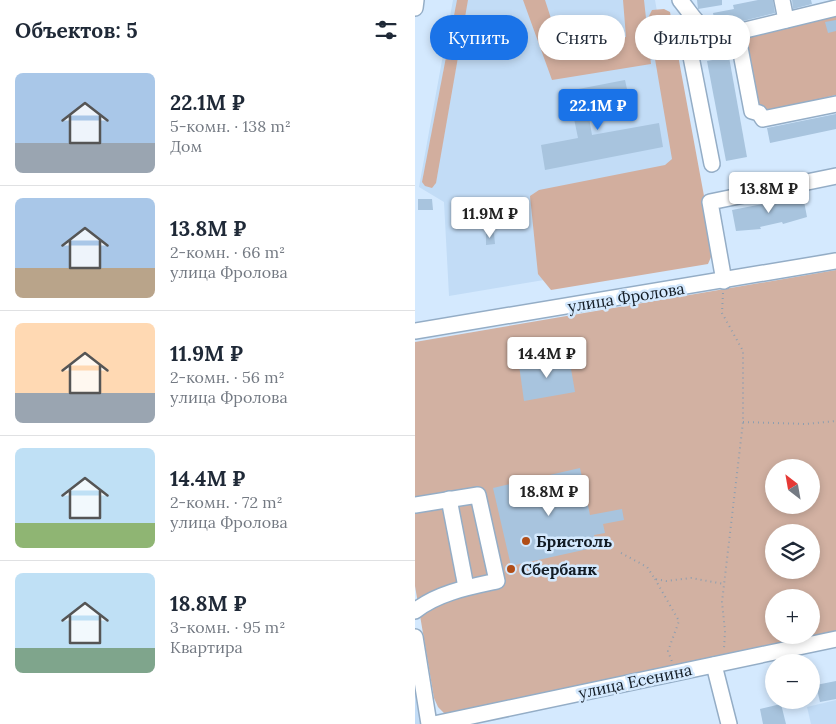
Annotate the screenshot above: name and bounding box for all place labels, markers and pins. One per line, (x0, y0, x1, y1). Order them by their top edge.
pin: 22.1M ₽ (552, 88, 644, 131)
pin: 13.8M ₽ (723, 172, 815, 214)
pin: 11.9M ₽ (444, 196, 536, 239)
pin: 14.4M ₽ (501, 336, 593, 379)
pin: 18.8M ₽ (503, 474, 595, 517)
place label: Бристоль (536, 531, 612, 551)
marker: Бристоль (520, 535, 532, 547)
place label: Сбербанк (521, 559, 597, 579)
marker: Сбербанк (505, 563, 517, 575)

